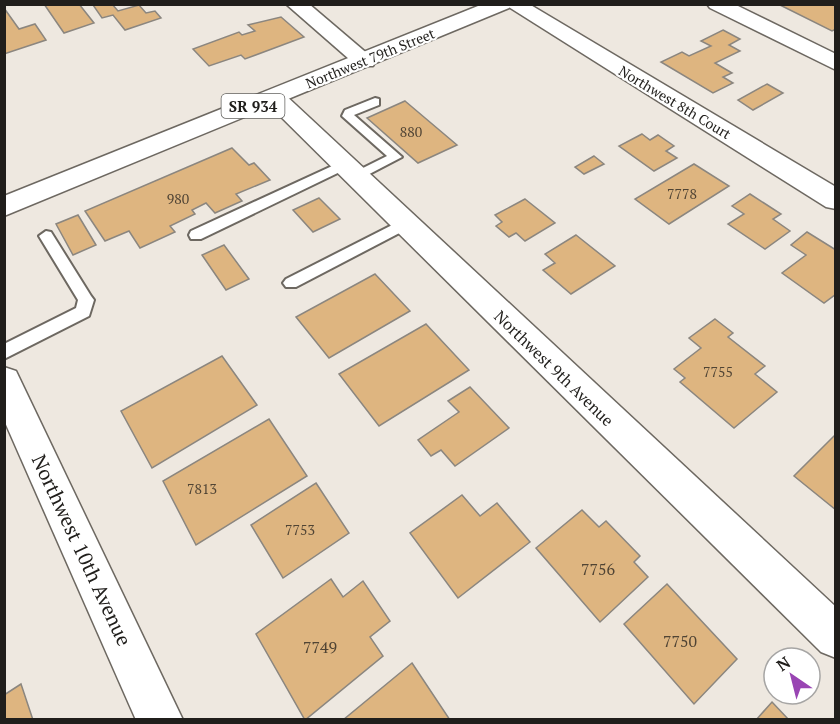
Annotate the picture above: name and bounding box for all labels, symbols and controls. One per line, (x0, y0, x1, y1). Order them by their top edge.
street label: Northwest 79th Street (303, 23, 438, 93)
street label: Northwest 8th Court (615, 61, 735, 143)
road number: SR 934 (222, 94, 284, 118)
house number: 880 (400, 122, 422, 141)
house number: 7778 (667, 184, 697, 203)
house number: 980 (167, 189, 189, 208)
street label: Northwest 9th Avenue (489, 305, 619, 431)
house number: 7755 (703, 362, 733, 381)
street label: Northwest 10th Avenue (26, 450, 138, 650)
house number: 7813 (187, 479, 217, 498)
house number: 7753 (285, 520, 315, 539)
house number: 7756 (581, 558, 616, 580)
house number: 7750 (663, 630, 697, 652)
house number: 7749 (303, 636, 337, 658)
north arrow (762, 646, 822, 706)
text: N (772, 651, 795, 676)

